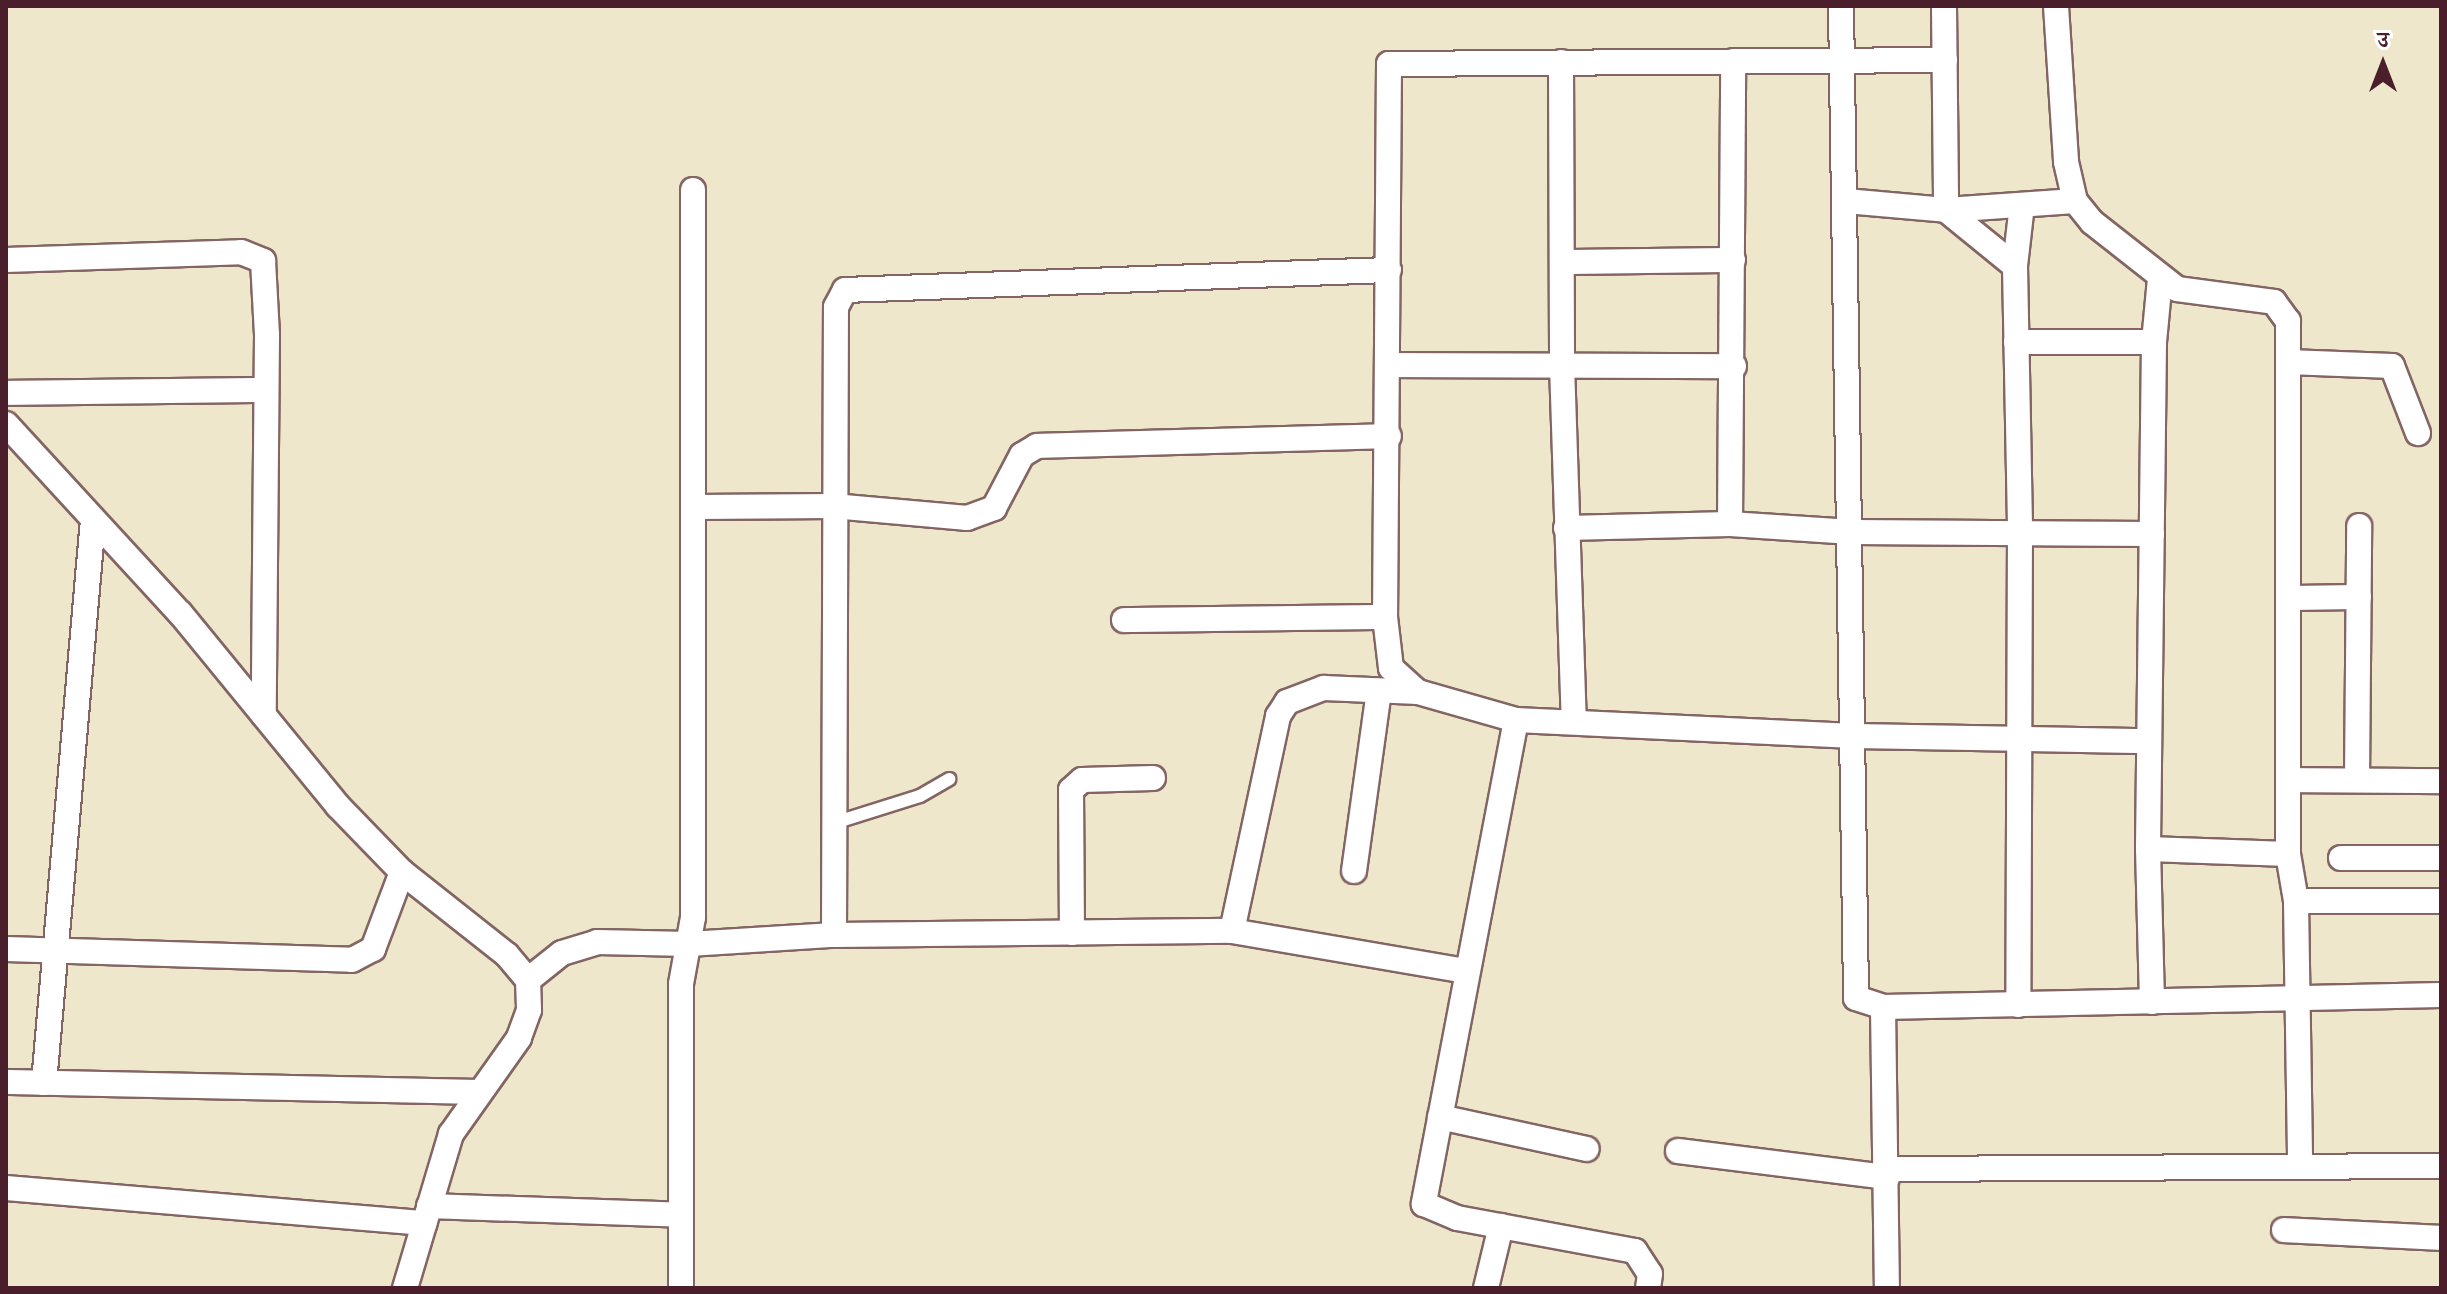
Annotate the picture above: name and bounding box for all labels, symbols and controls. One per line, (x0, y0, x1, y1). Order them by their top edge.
north arrow (2343, 24, 2423, 104)
text: उ (2377, 25, 2389, 55)

